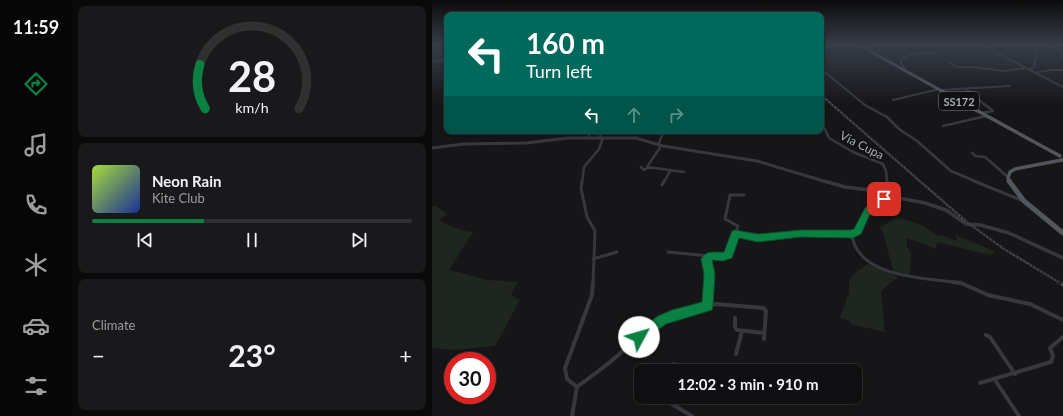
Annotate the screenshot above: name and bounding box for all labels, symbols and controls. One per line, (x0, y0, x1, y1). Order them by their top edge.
text: 11:59 (13, 16, 59, 38)
text: 160 m (526, 26, 605, 60)
icon: left (460, 28, 512, 80)
text: 28 (228, 51, 276, 101)
text: Turn left (526, 60, 592, 82)
icon: directions (22, 70, 50, 98)
road number: SS172 (939, 92, 979, 110)
text: km/h (235, 99, 269, 116)
icon: left (581, 104, 603, 126)
icon: ahead (623, 104, 645, 126)
icon: right (665, 104, 687, 126)
street label: Via Cupa (838, 128, 887, 162)
icon: music (22, 131, 50, 159)
text: Neon Rain (152, 172, 221, 190)
pin (867, 182, 901, 216)
icon: arrive (873, 188, 895, 210)
text: Kite Club (152, 190, 205, 206)
icon: phone (22, 191, 50, 219)
icon: previous (134, 229, 156, 251)
icon: pause (241, 229, 263, 251)
icon: next (348, 229, 370, 251)
icon: climate (22, 251, 50, 279)
icon: car (22, 312, 50, 340)
position arrow (618, 316, 660, 358)
text: Climate (92, 317, 135, 333)
text: 23° (228, 337, 276, 373)
text: − (92, 342, 105, 369)
text: + (399, 342, 412, 369)
speed limit sign: 30 (444, 352, 496, 404)
icon: filters (22, 372, 50, 400)
text: 12:02 · 3 min · 910 m (678, 375, 818, 393)

